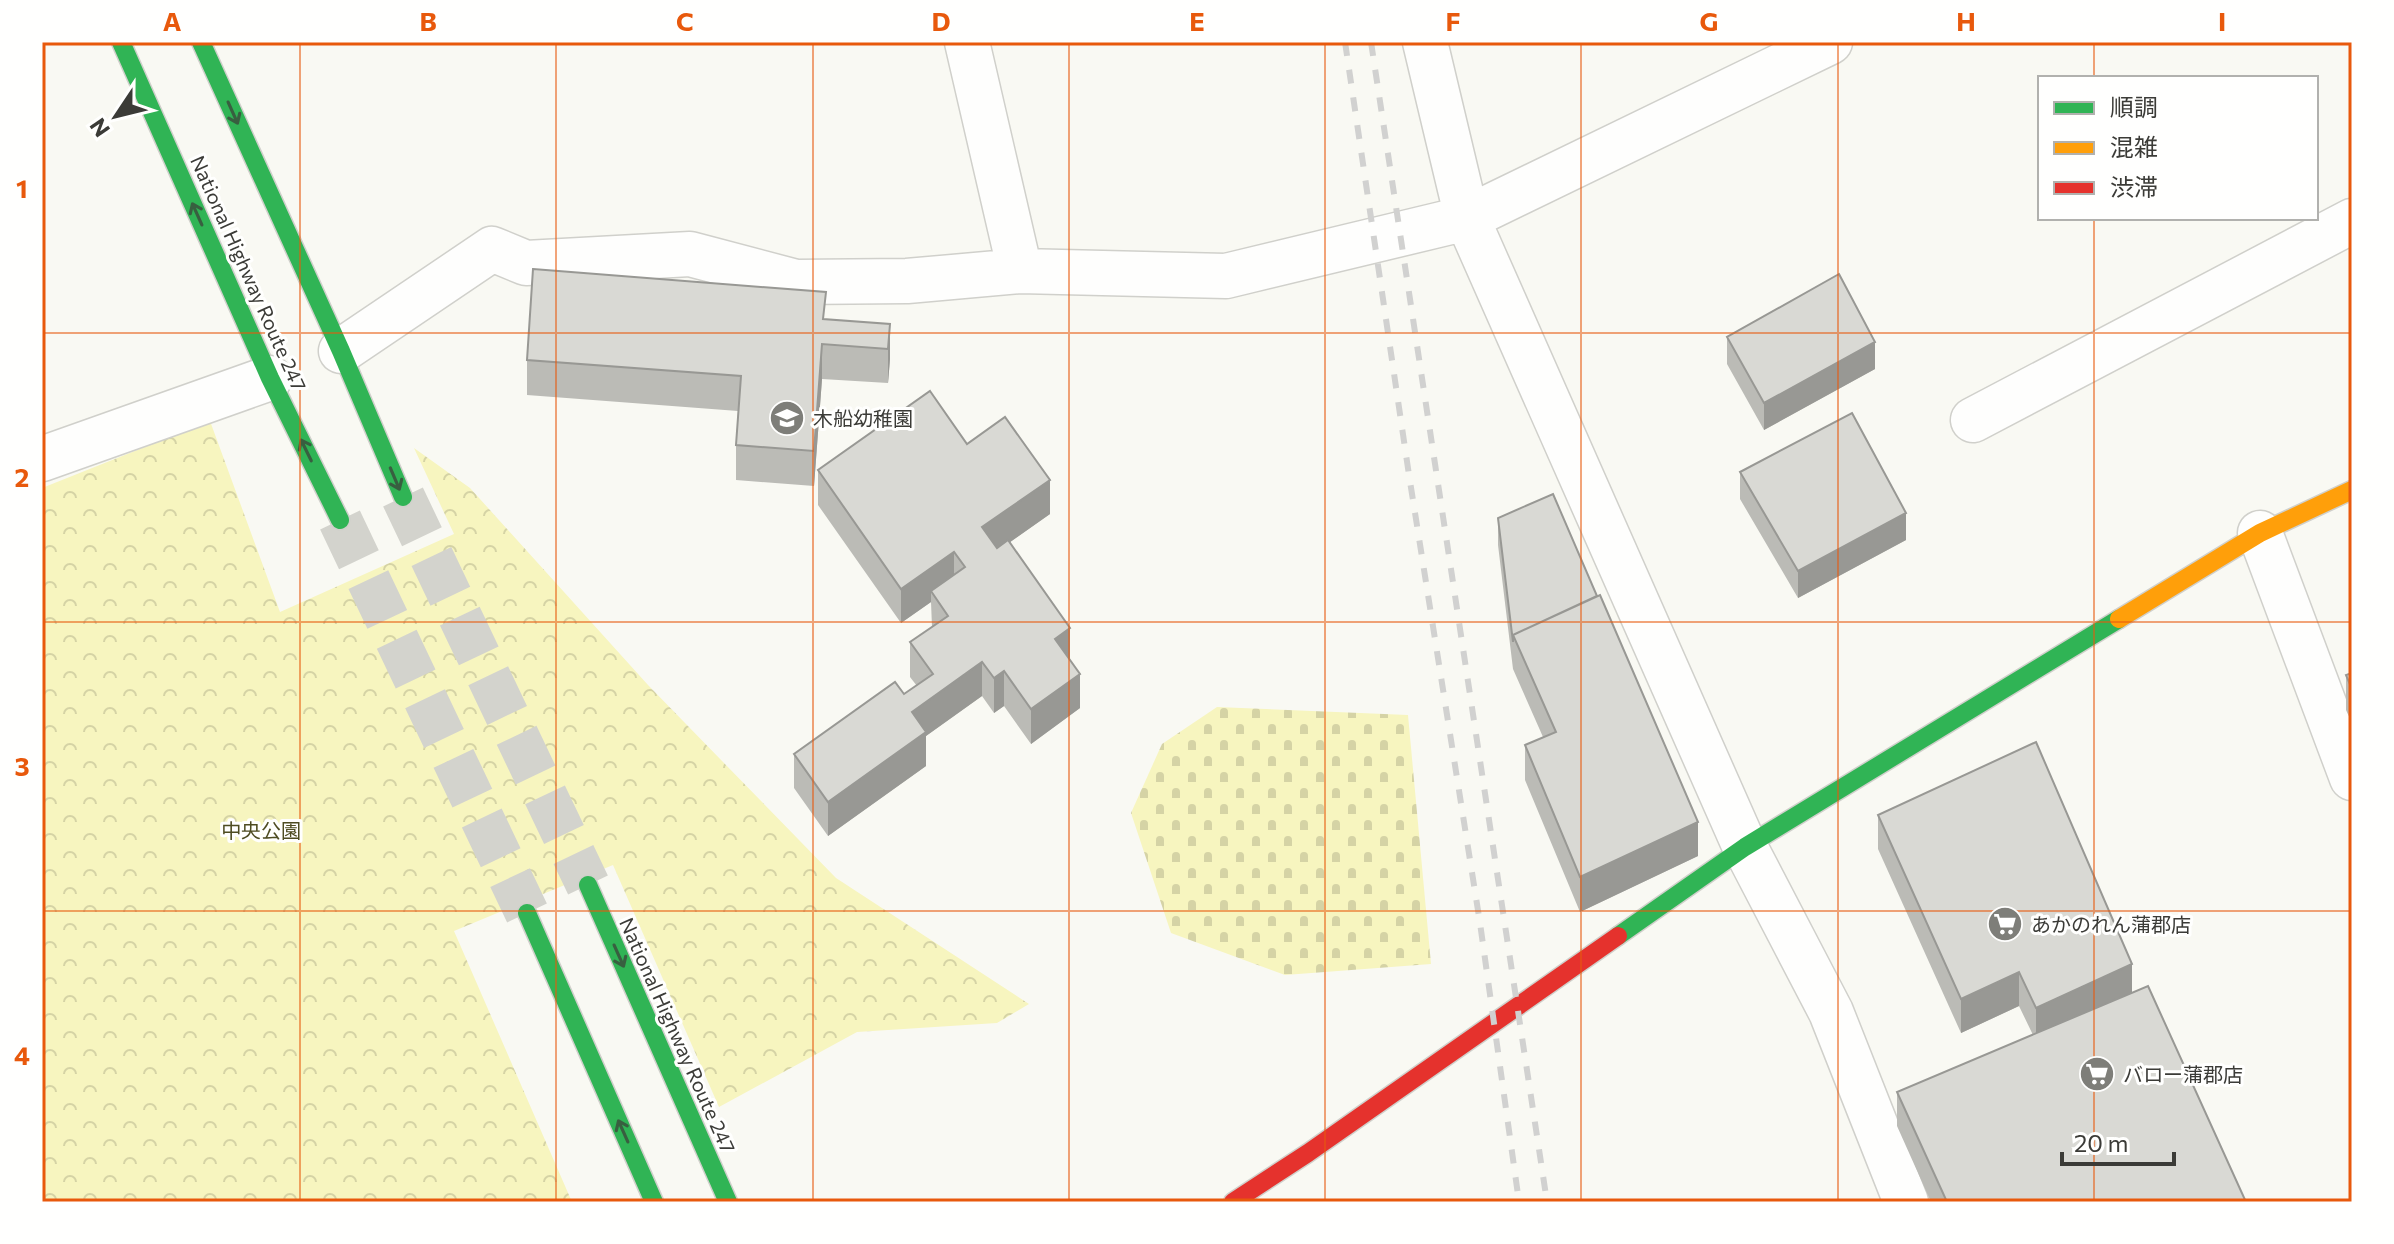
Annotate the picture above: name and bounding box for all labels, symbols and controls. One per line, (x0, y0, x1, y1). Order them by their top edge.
text: A (163, 5, 182, 36)
text: B (419, 5, 437, 36)
text: C (676, 5, 694, 36)
text: D (931, 5, 951, 36)
text: E (1189, 5, 1205, 36)
text: F (1445, 5, 1461, 36)
text: G (1700, 5, 1718, 36)
text: H (1956, 5, 1976, 36)
text: I (2218, 5, 2226, 36)
north arrow (76, 76, 156, 156)
legend (2038, 76, 2318, 220)
text: 順調 (2110, 92, 2158, 121)
one-way arrow (226, 101, 241, 125)
text: N (83, 113, 115, 142)
text: 混雑 (2110, 132, 2158, 161)
street label: National Highway Route 247 (186, 152, 312, 394)
text: 1 (16, 172, 28, 203)
text: 渋滞 (2110, 172, 2158, 201)
one-way arrow (189, 202, 204, 226)
school or university icon: 木船幼稚園 (768, 399, 806, 437)
place label: 木船幼稚園 (813, 406, 913, 430)
one-way arrow (298, 438, 313, 462)
text: 2 (15, 461, 29, 492)
one-way arrow (389, 466, 404, 491)
text: 3 (14, 750, 30, 781)
park label: 中央公園 (221, 818, 301, 842)
supermarket icon: あかのれん蒲郡店 (1986, 905, 2024, 943)
place label: あかのれん蒲郡店 (2031, 912, 2191, 936)
street label: National Highway Route 247 (615, 914, 741, 1156)
one-way arrow (613, 943, 628, 968)
text: 4 (14, 1039, 30, 1070)
supermarket icon: バロー蒲郡店 (2078, 1055, 2116, 1093)
place label: バロー蒲郡店 (2123, 1062, 2243, 1086)
scale bar (2062, 1116, 2174, 1166)
one-way arrow (614, 1119, 629, 1143)
text: 20 m (2074, 1128, 2128, 1157)

